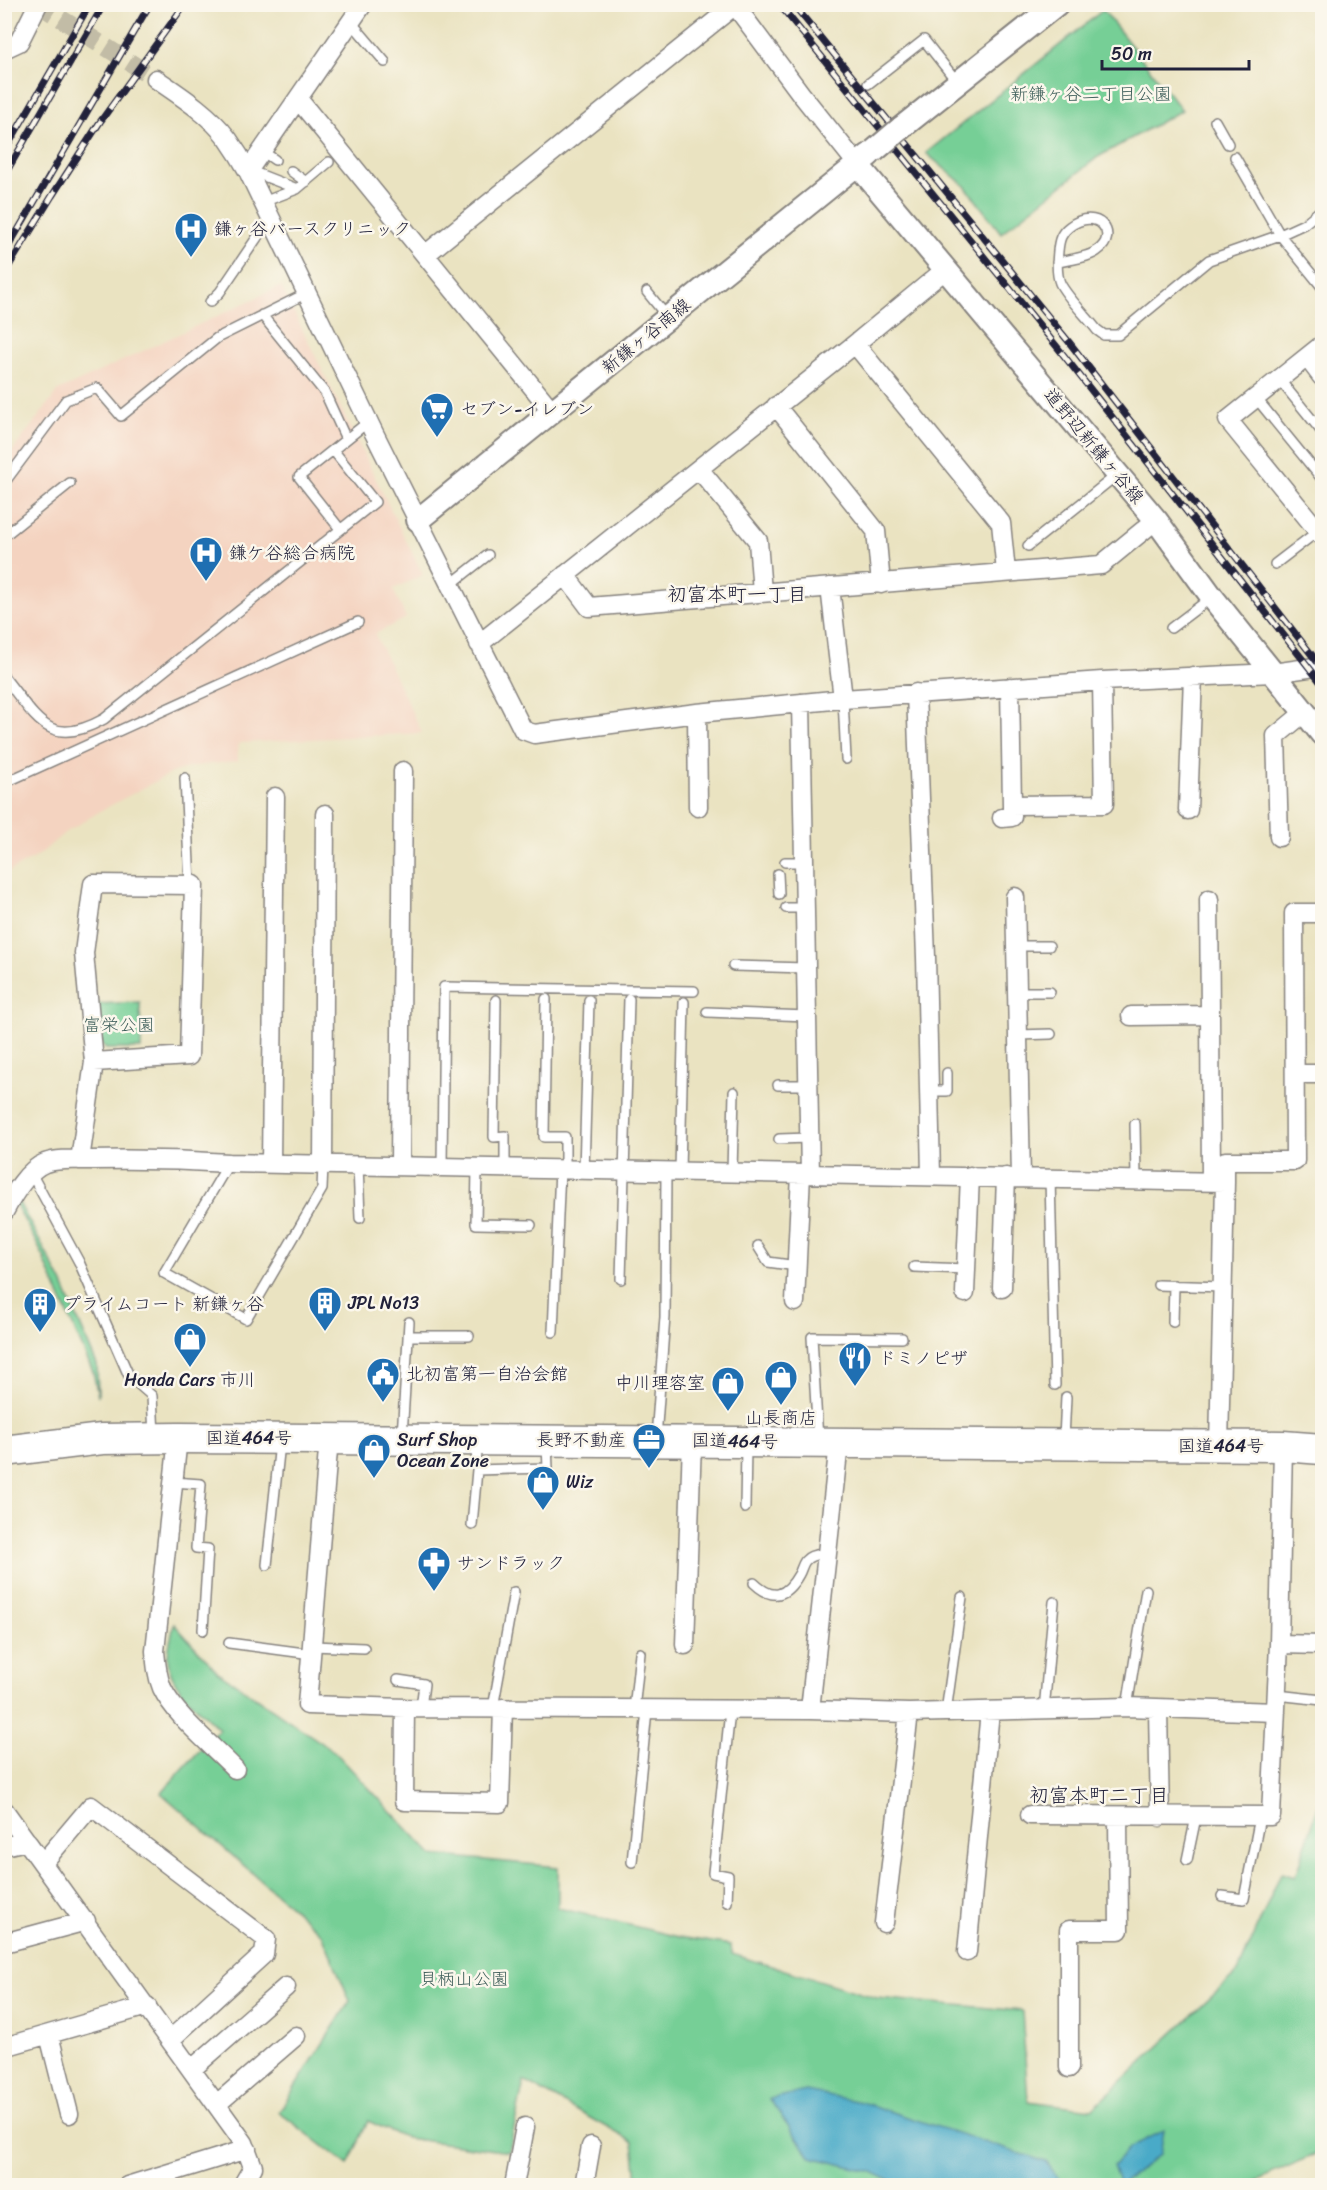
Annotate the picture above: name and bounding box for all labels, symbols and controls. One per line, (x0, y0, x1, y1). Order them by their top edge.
scale bar (1102, 33, 1249, 71)
text: 50 m (1111, 38, 1152, 70)
park label: 新鎌ヶ谷二丁目公園 (1010, 78, 1172, 110)
hospital icon: 鎌ヶ谷バースクリニック (173, 211, 209, 258)
place label: 鎌ヶ谷バースクリニック (214, 213, 411, 245)
street label: 新鎌ヶ谷南線 (594, 290, 698, 382)
street label: 道野辺新鎌ヶ谷線 (1035, 381, 1153, 511)
supermarket icon: セブン-イレブン (419, 391, 455, 438)
place label: セブン-イレブン (460, 393, 594, 425)
hospital icon: 鎌ケ谷総合病院 (188, 535, 224, 582)
place label: 鎌ケ谷総合病院 (229, 537, 355, 569)
district label: 初富本町一丁目 (667, 577, 807, 612)
park label: 富栄公園 (83, 1009, 155, 1041)
building icon: JPL No13 (307, 1285, 343, 1332)
building icon: プライムコート 新鎌ヶ谷 (22, 1286, 58, 1333)
place label: JPL No13 (347, 1287, 419, 1319)
place label: プライムコート 新鎌ヶ谷 (63, 1288, 264, 1320)
shop icon: Honda Cars 市川 (172, 1321, 208, 1368)
restaurant icon: ドミノピザ (837, 1340, 873, 1387)
place label: ドミノピザ (878, 1342, 968, 1374)
public building icon: 北初富第一自治会館 (365, 1356, 401, 1403)
place label: 北初富第一自治会館 (406, 1358, 568, 1390)
shop icon: 山長商店 (763, 1359, 799, 1406)
place label: Honda Cars 市川 (124, 1364, 256, 1396)
shop icon: 中川理容室 (710, 1365, 746, 1412)
place label: 中川理容室 (615, 1367, 705, 1399)
place label: 山長商店 (745, 1402, 817, 1434)
street label: 国道464号 (206, 1422, 292, 1454)
office icon: 長野不動産 (631, 1422, 667, 1469)
place label: Surf Shop Ocean Zone (397, 1424, 489, 1477)
place label: 長野不動産 (536, 1424, 626, 1456)
street label: 国道464号 (691, 1424, 779, 1458)
street label: 国道464号 (1178, 1430, 1264, 1462)
shop icon: Surf Shop Ocean Zone (356, 1432, 392, 1479)
shop icon: Wiz (525, 1464, 561, 1511)
place label: Wiz (566, 1466, 594, 1498)
pharmacy icon: サンドラック (416, 1545, 452, 1592)
place label: サンドラック (457, 1547, 565, 1579)
district label: 初富本町二丁目 (1029, 1778, 1169, 1813)
park label: 貝柄山公園 (419, 1963, 509, 1995)

